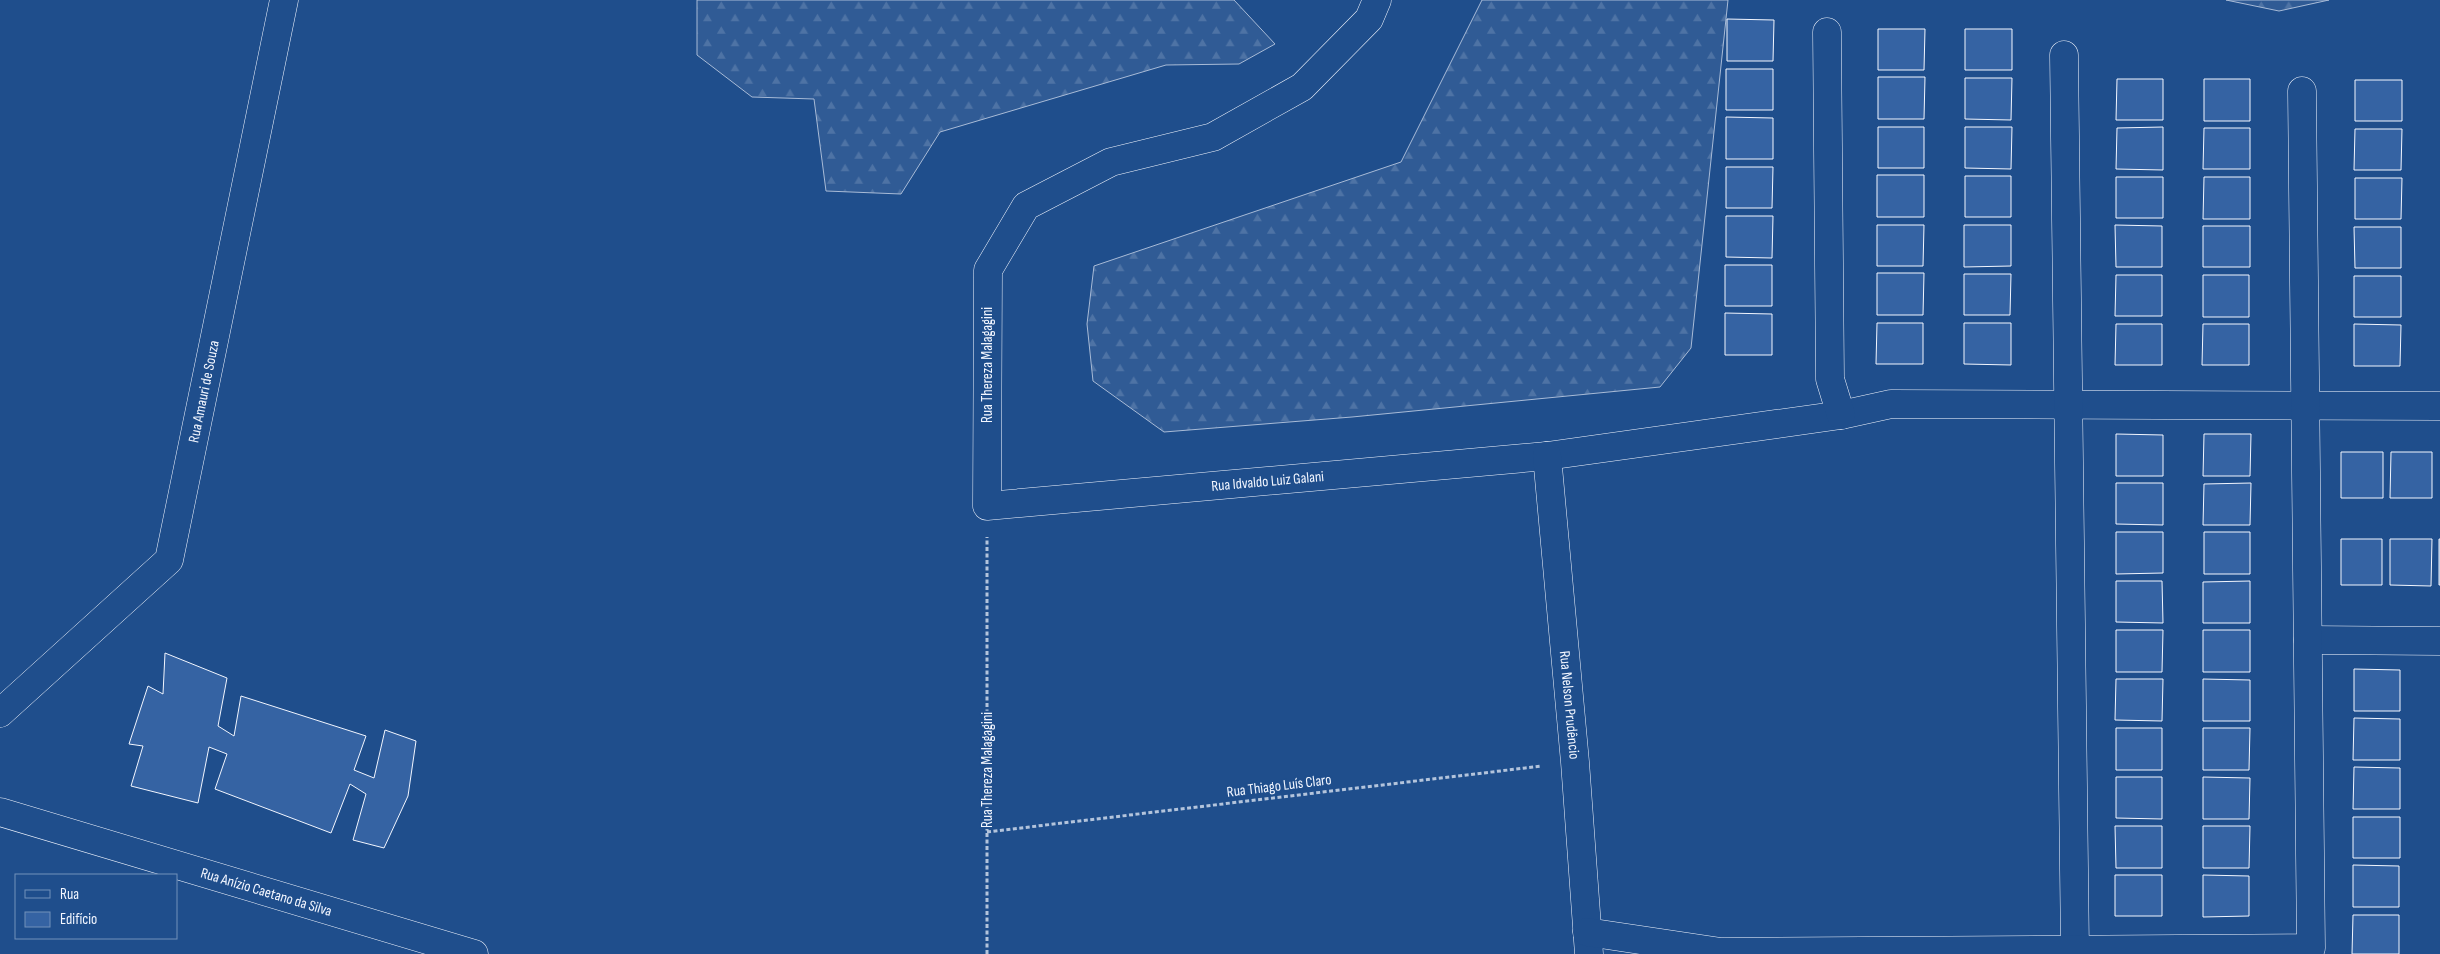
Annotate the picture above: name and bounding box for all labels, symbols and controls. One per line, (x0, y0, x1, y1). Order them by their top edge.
street label: Rua Thereza Malagagini (978, 307, 997, 423)
street label: Rua Amauri de Souza (184, 338, 223, 444)
street label: Rua Idvaldo Luiz Galani (1210, 466, 1325, 495)
street label: Rua Nelson Prudêncio (1555, 650, 1584, 760)
street label: Rua Thereza Malagagini (978, 712, 997, 828)
street label: Rua Thiago Luís Claro (1226, 770, 1332, 802)
street label: Rua Anízio Caetano da Silva (198, 863, 334, 920)
legend (15, 874, 178, 939)
text: Rua (60, 885, 79, 904)
text: Edifício (60, 910, 97, 929)

